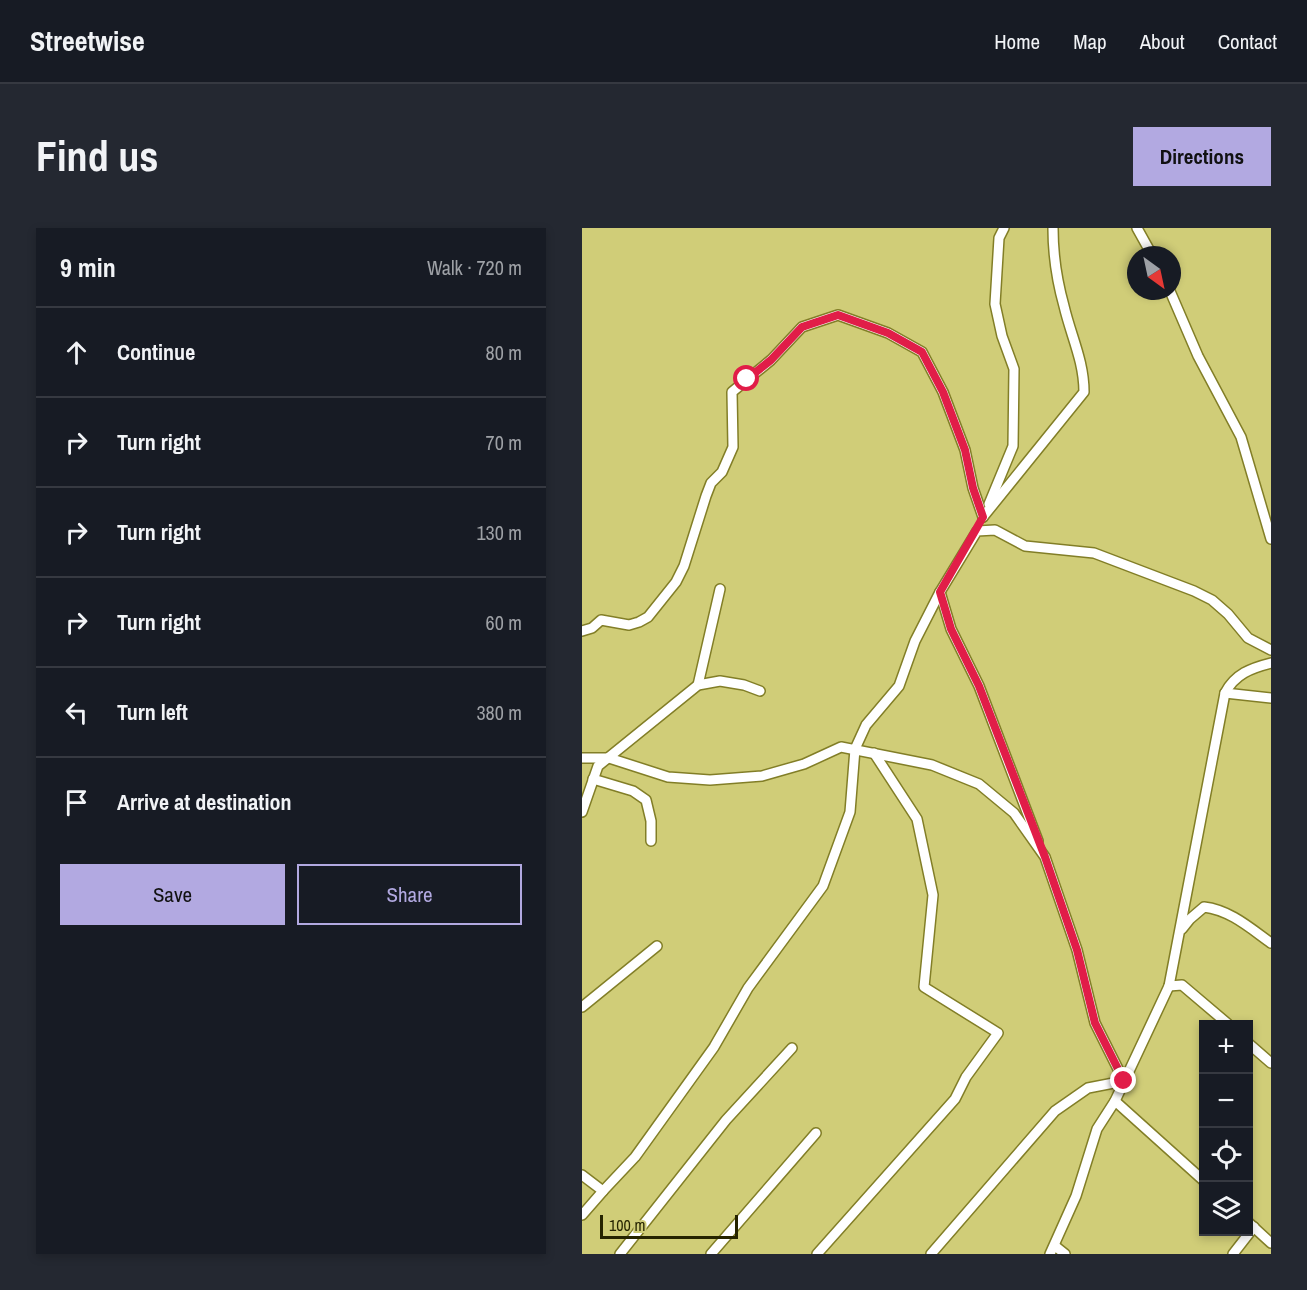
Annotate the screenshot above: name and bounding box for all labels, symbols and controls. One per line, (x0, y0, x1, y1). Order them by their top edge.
text: Streetwise (30, 22, 145, 60)
text: Home (994, 27, 1040, 56)
text: Map (1073, 27, 1107, 56)
text: About (1140, 27, 1185, 56)
text: Contact (1218, 27, 1277, 56)
button: Directions (1133, 127, 1271, 186)
text: Find us (36, 128, 158, 184)
north arrow (1127, 246, 1181, 300)
text: 9 min (60, 250, 116, 285)
text: Walk · 720 m (427, 254, 522, 281)
icon: ahead (60, 336, 93, 369)
text: Continue (117, 337, 195, 367)
text: 80 m (486, 339, 522, 366)
route start (733, 365, 759, 391)
icon: right (60, 426, 93, 459)
text: Turn right (117, 427, 201, 457)
text: 70 m (486, 429, 522, 456)
icon: right (60, 516, 93, 549)
text: Turn right (117, 517, 201, 547)
text: 130 m (476, 519, 522, 546)
icon: right (60, 606, 93, 639)
text: Turn right (117, 607, 201, 637)
text: 60 m (486, 609, 522, 636)
icon: left (60, 696, 93, 729)
text: Turn left (117, 697, 188, 727)
text: 380 m (476, 699, 522, 726)
icon: arrive (60, 786, 93, 819)
text: Arrive at destination (117, 787, 291, 817)
button: Save (60, 864, 285, 925)
button: Share (297, 864, 522, 925)
map controls (1199, 1020, 1253, 1236)
button: + (1199, 1020, 1253, 1074)
route end (1110, 1067, 1136, 1093)
button: − (1199, 1074, 1253, 1128)
button: locate (1199, 1128, 1253, 1182)
button: layers (1199, 1182, 1253, 1236)
scale bar (600, 1212, 738, 1240)
text: 100 m (609, 1214, 645, 1236)

